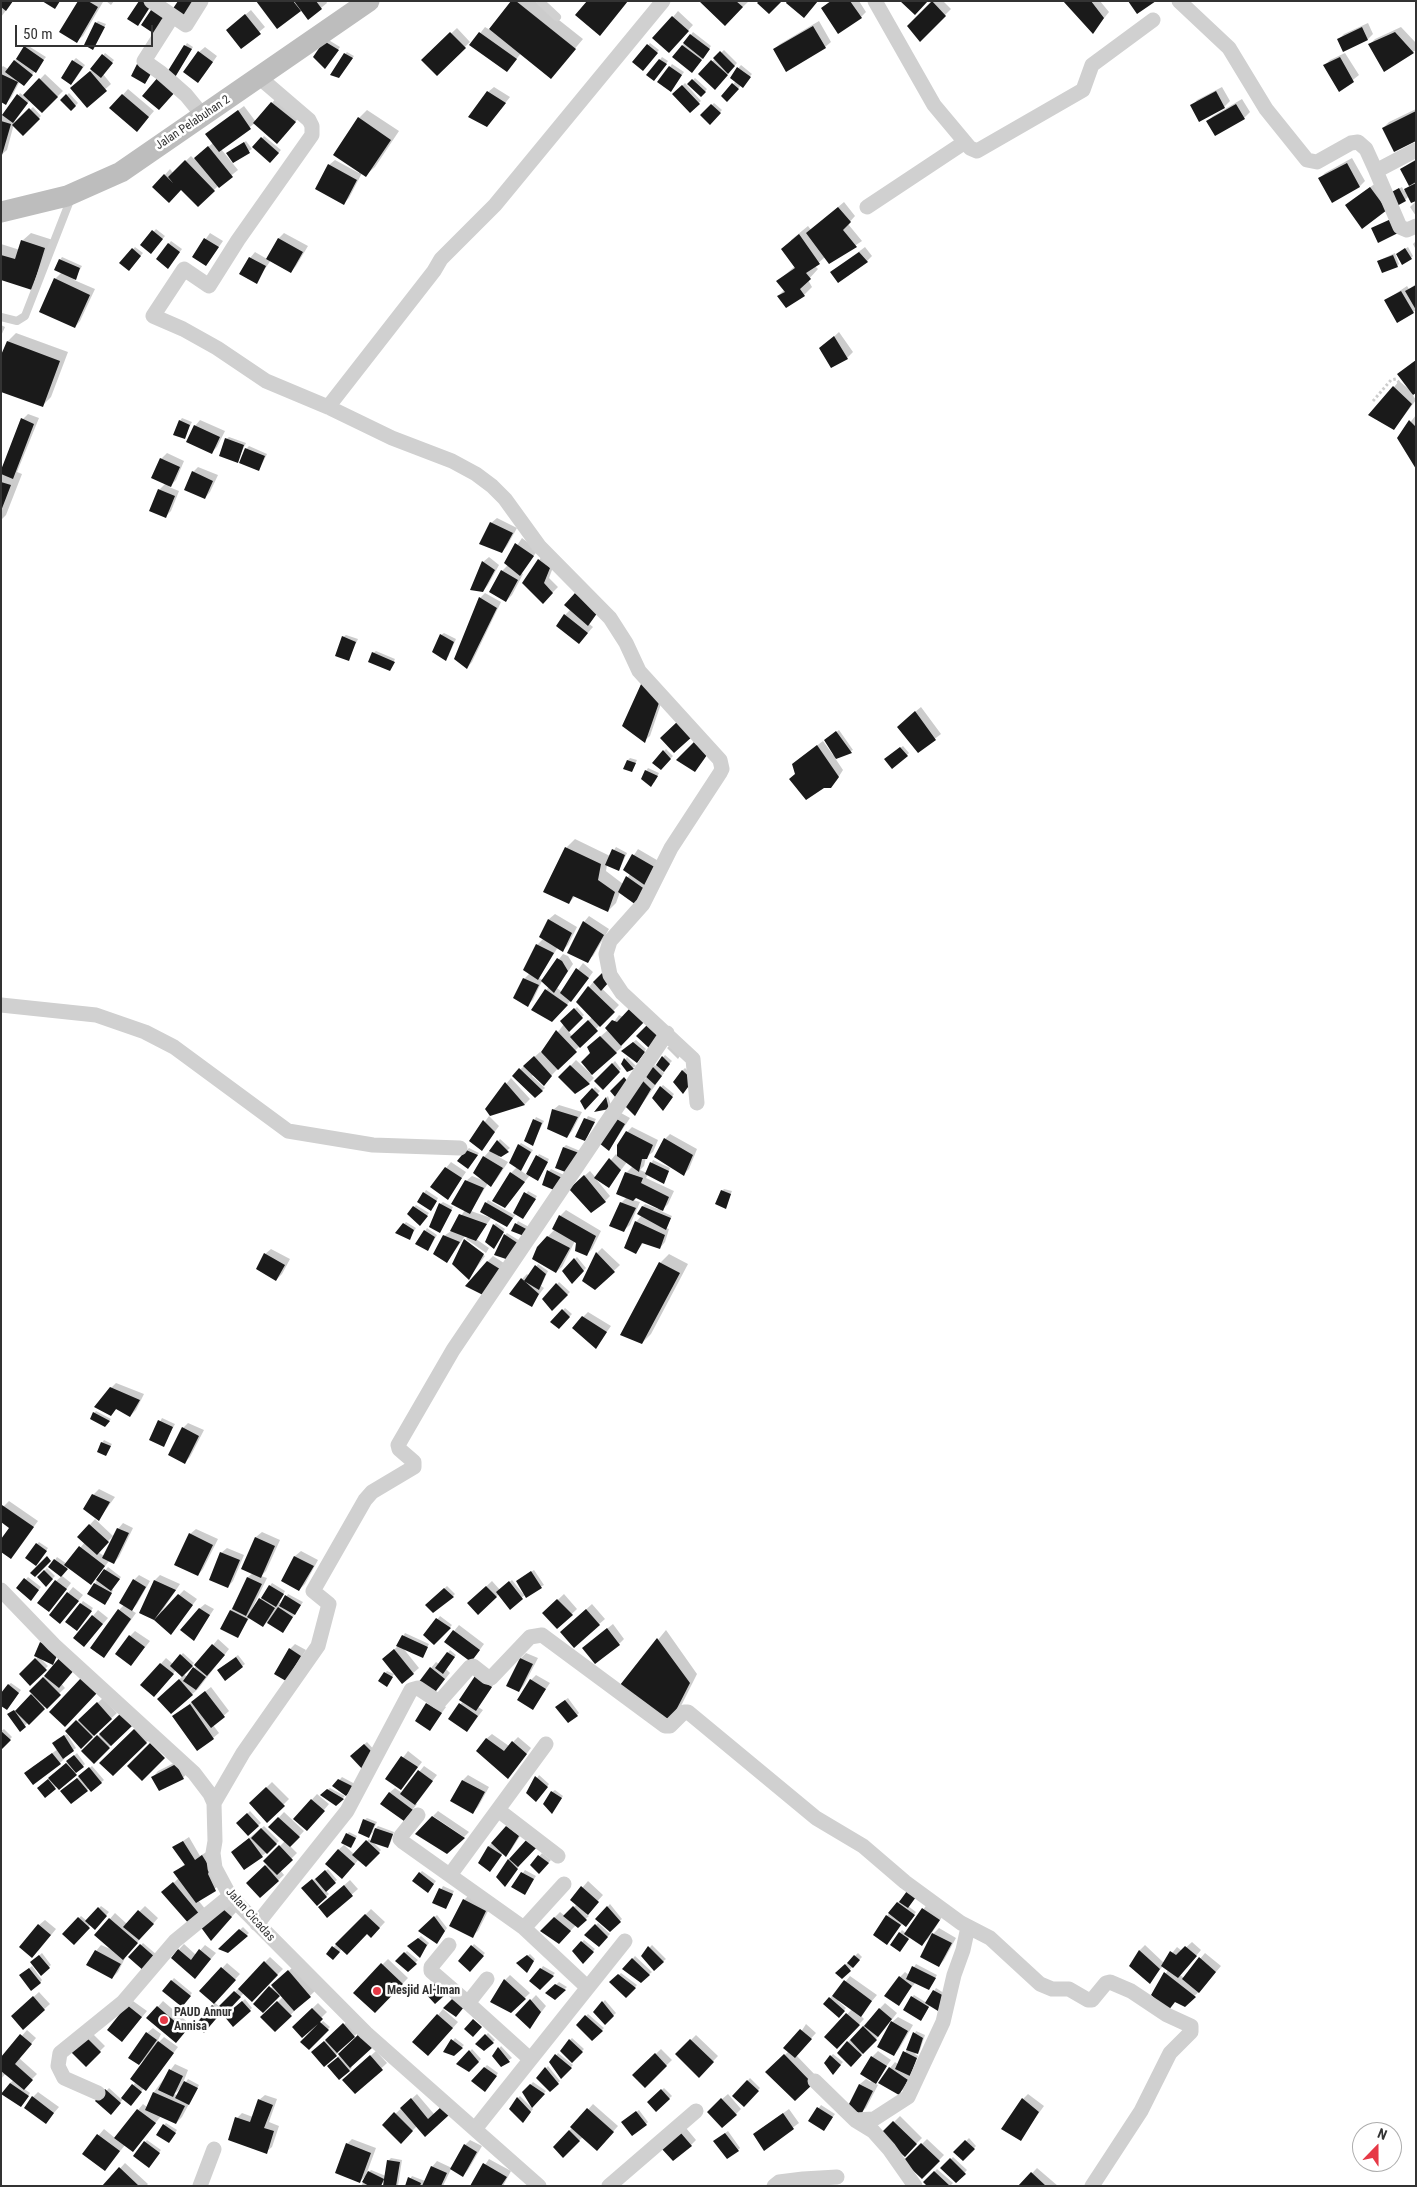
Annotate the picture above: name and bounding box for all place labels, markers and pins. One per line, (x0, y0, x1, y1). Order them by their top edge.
place label: Mesjid Al-Iman (387, 1984, 460, 1998)
marker: Mesjid Al-Iman (371, 1985, 383, 1997)
place label: PAUD Annur Annisa (174, 2006, 232, 2034)
marker: PAUD Annur Annisa (158, 2014, 170, 2026)

